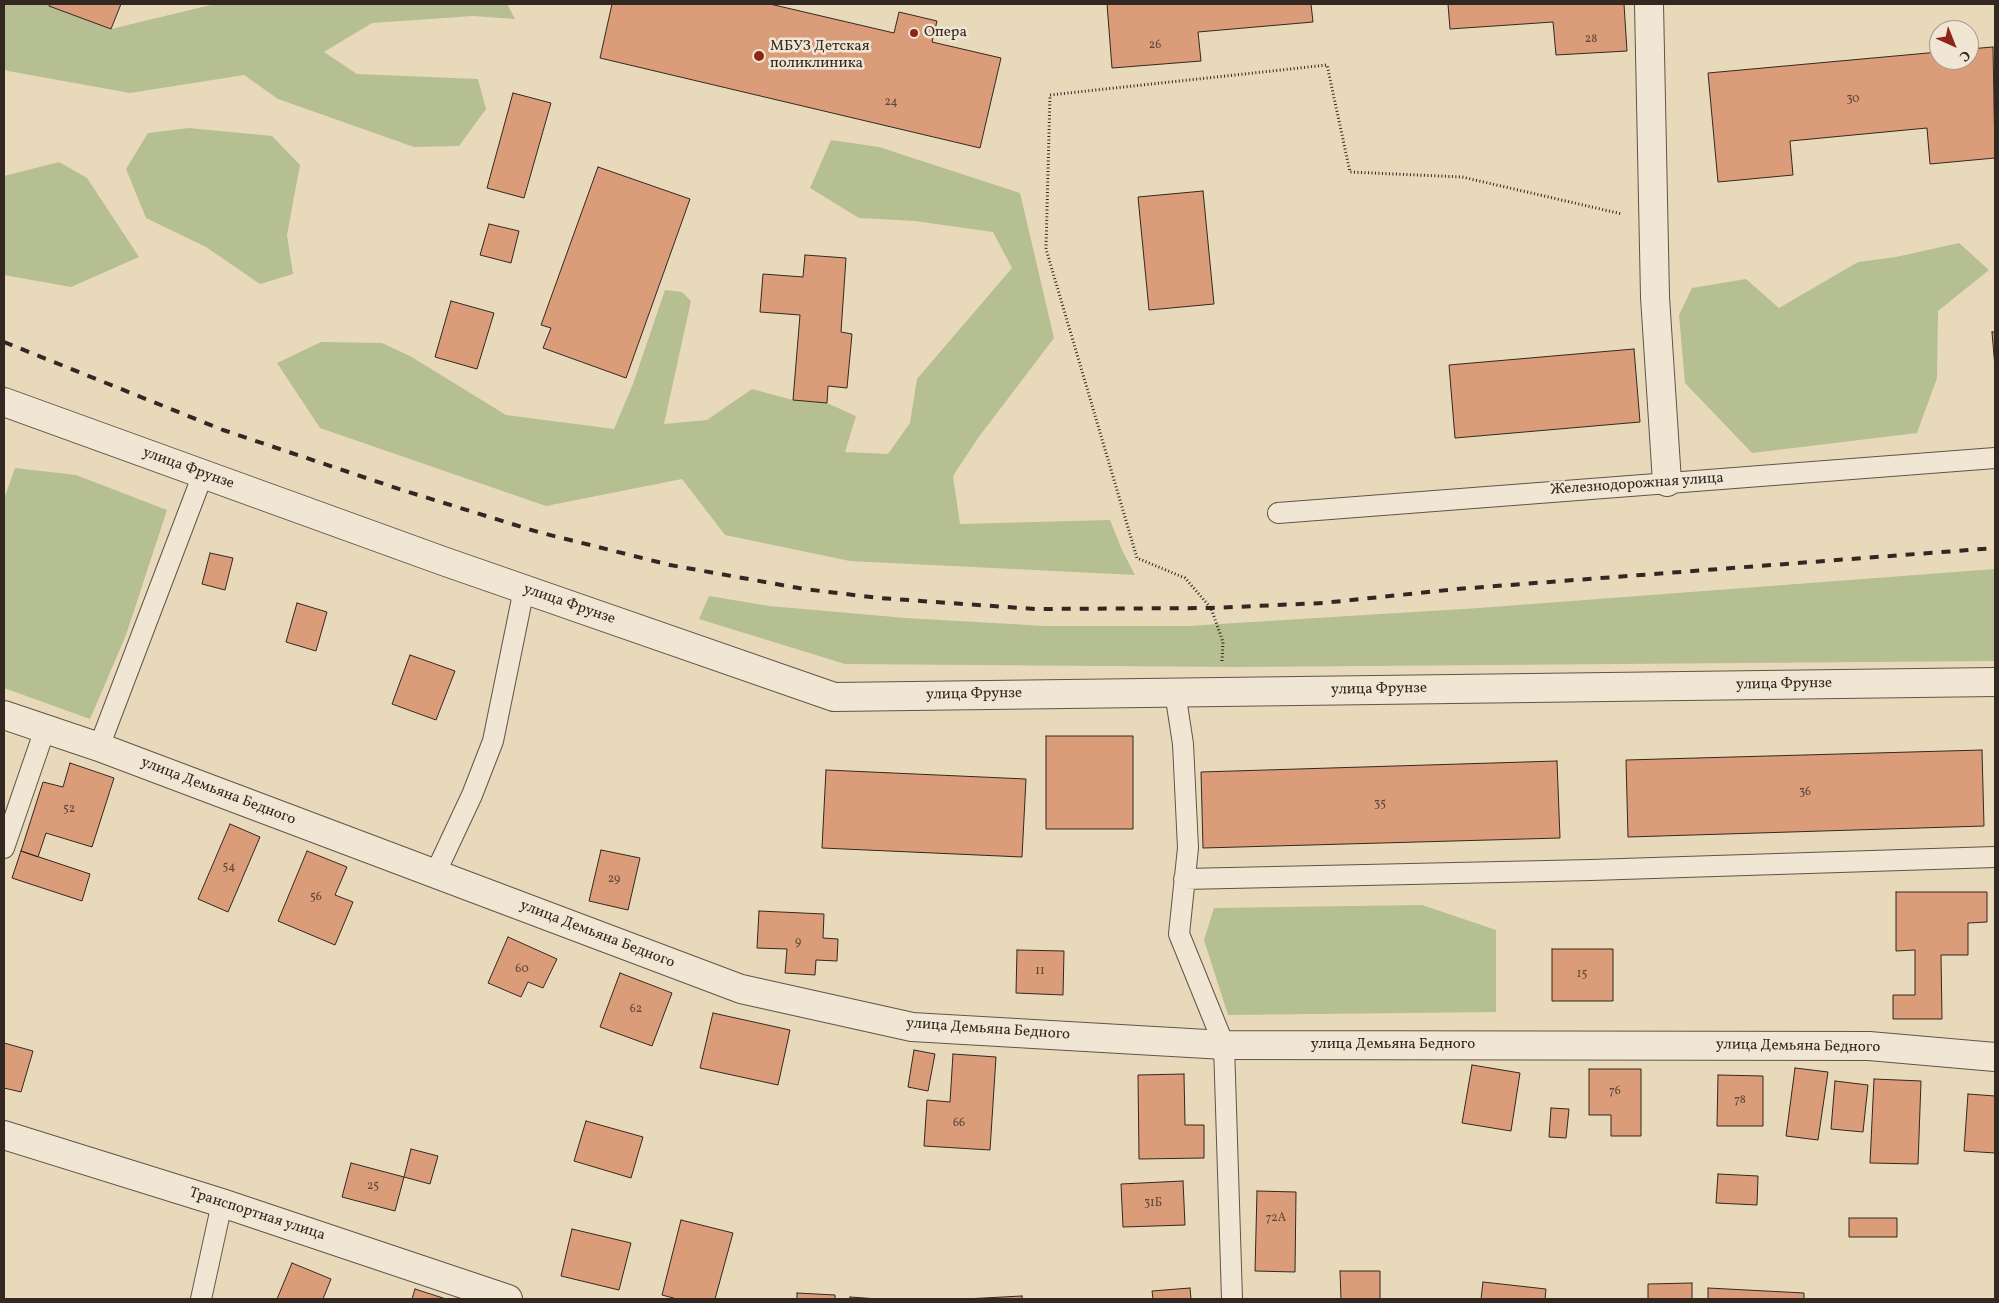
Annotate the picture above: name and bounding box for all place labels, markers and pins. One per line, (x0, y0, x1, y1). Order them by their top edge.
place label: Опера (924, 24, 967, 42)
marker: Опера (908, 27, 920, 39)
place label: МБУЗ Детская поликлиника (770, 38, 870, 73)
marker: МБУЗ Детская поликлиника (752, 49, 766, 63)

